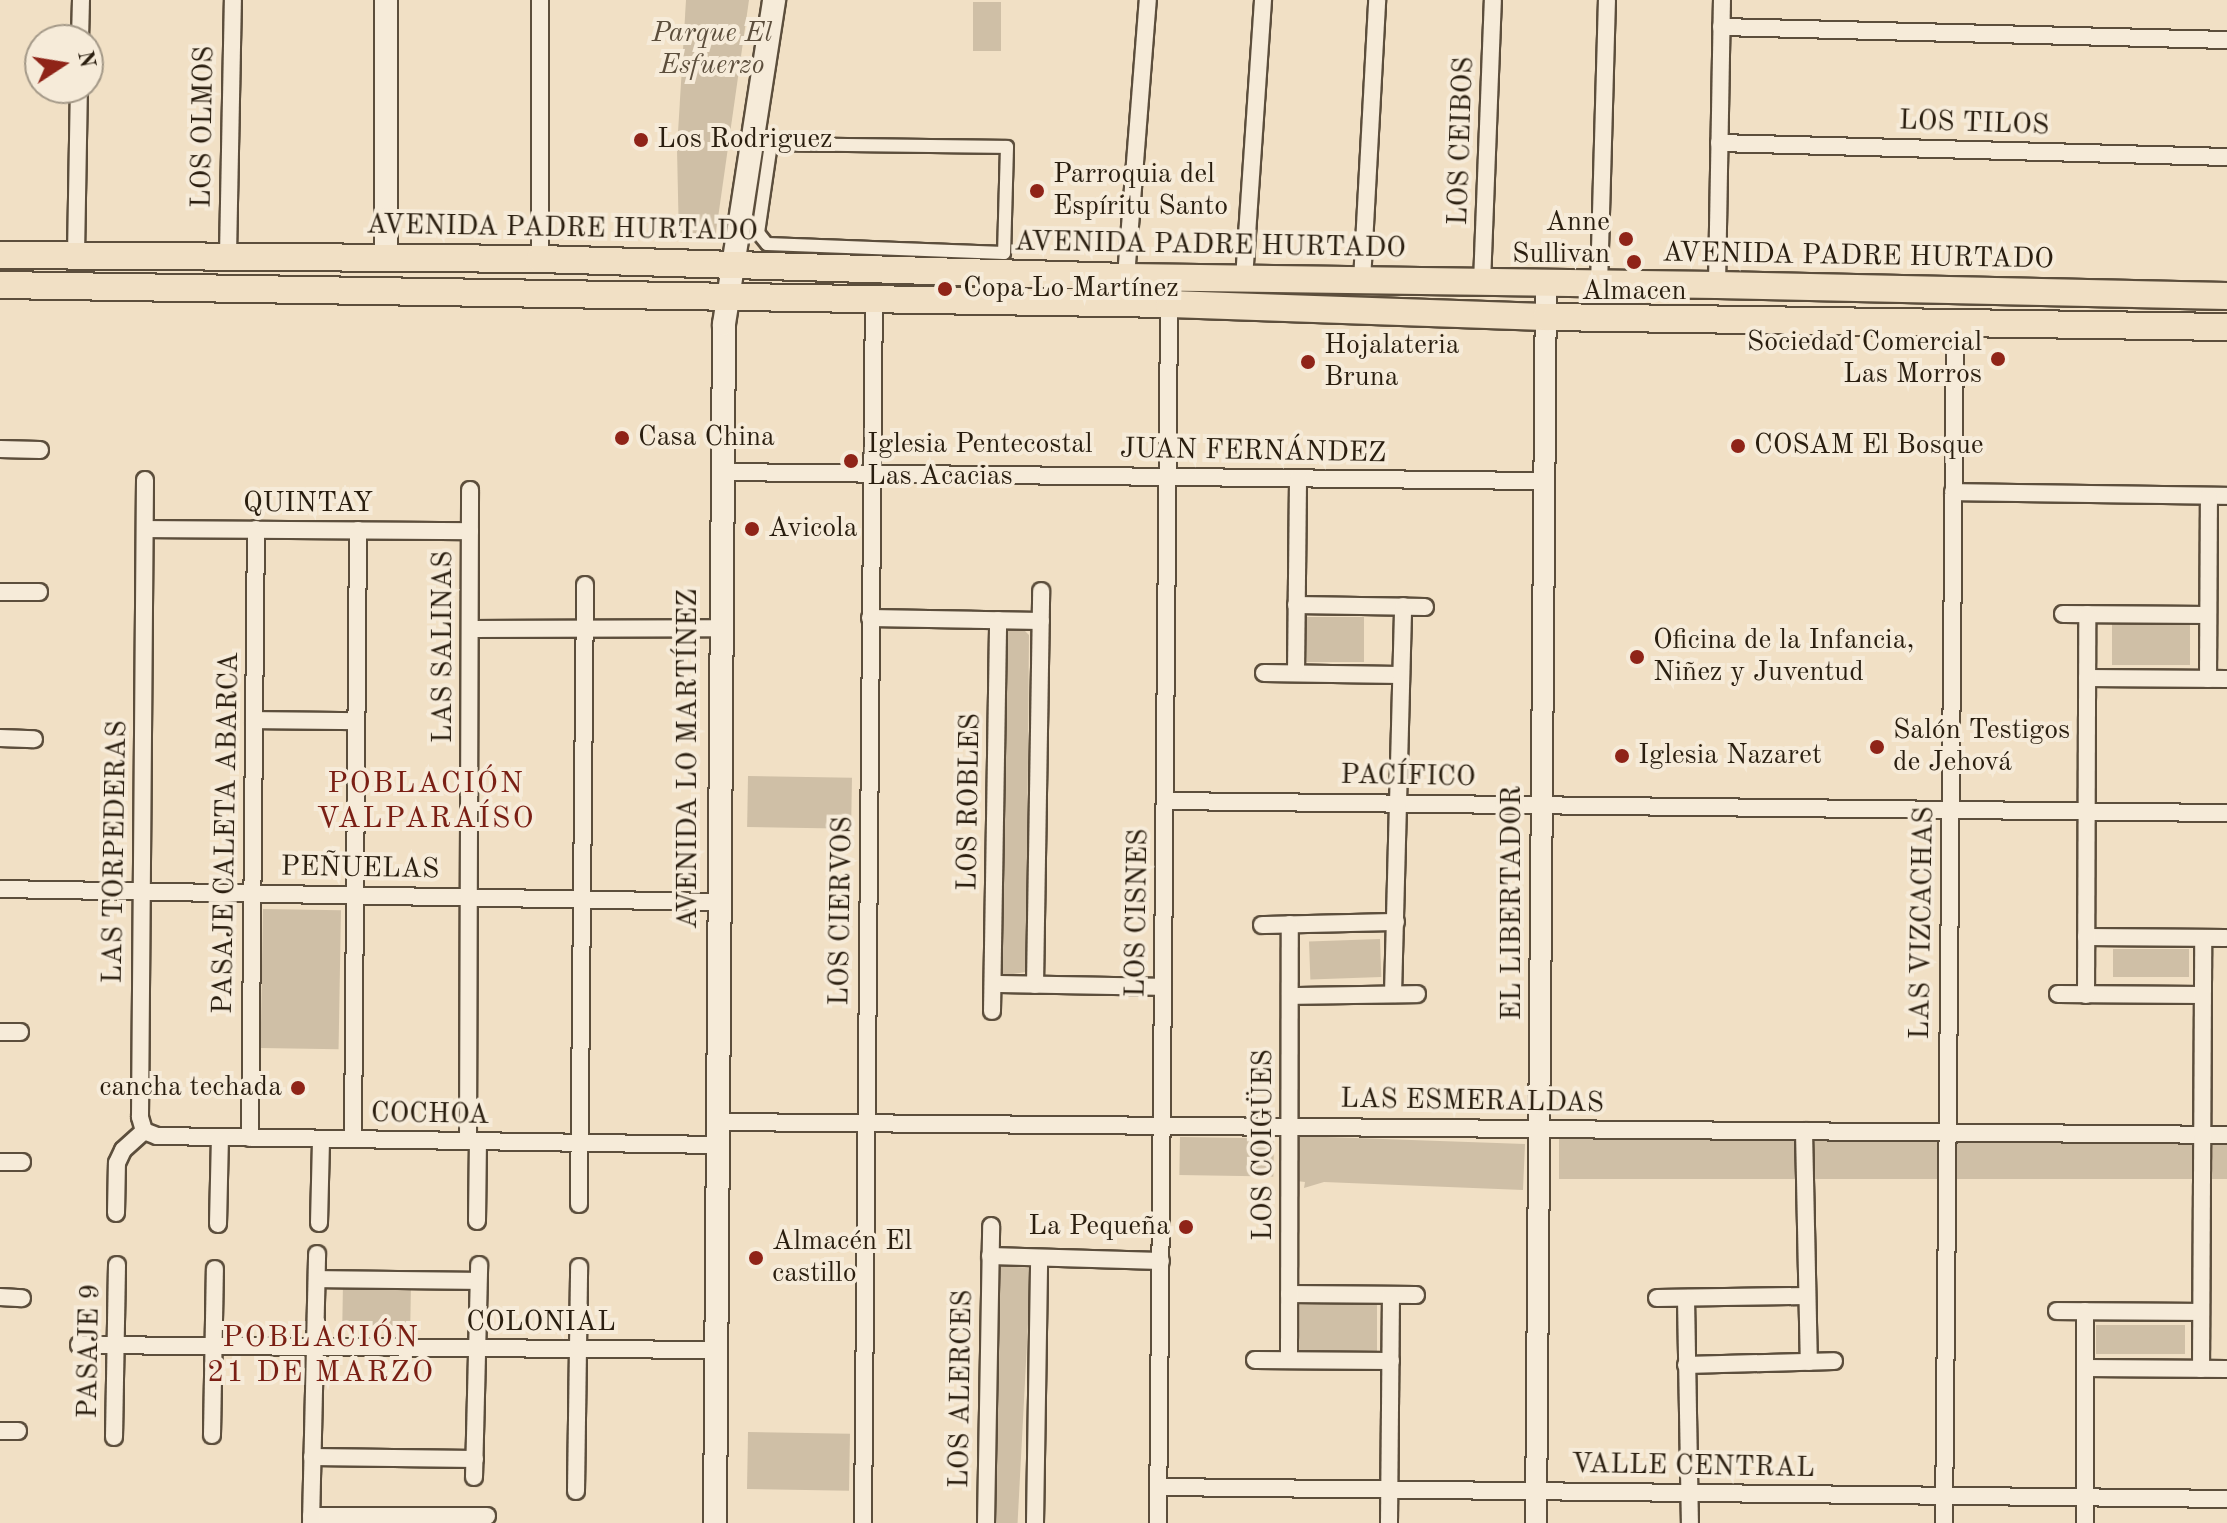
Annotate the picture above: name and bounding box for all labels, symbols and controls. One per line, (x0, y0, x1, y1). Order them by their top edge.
park label: Parque El Esfuerzo (652, 17, 772, 83)
north arrow (24, 24, 104, 104)
street label: LOS OLMOS (186, 46, 222, 208)
text: N (73, 49, 98, 70)
street label: LOS CEIBOS (1442, 56, 1482, 226)
street label: LOS TILOS (1898, 105, 2050, 143)
place label: Los Rodriguez (657, 123, 833, 157)
marker: Los Rodriguez (632, 131, 650, 149)
place label: Parroquia del Espíritu Santo (1053, 158, 1228, 224)
marker: Parroquia del Espíritu Santo (1028, 182, 1046, 200)
place label: Anne Sullivan (1512, 206, 1610, 272)
street label: AVENIDA PADRE HURTADO (366, 209, 758, 249)
street label: AVENIDA PADRE HURTADO (1014, 226, 1406, 266)
marker: Anne Sullivan (1617, 230, 1635, 248)
street label: AVENIDA PADRE HURTADO (1662, 237, 2054, 277)
marker: Almacen (1625, 253, 1643, 271)
place label: Copa Lo Martínez (963, 272, 1179, 306)
place label: Almacen (1581, 275, 1687, 309)
marker: Copa Lo Martínez (934, 278, 956, 300)
place label: Sociedad Comercial Las Morros (1747, 326, 1982, 392)
place label: Hojalateria Bruna (1324, 329, 1460, 395)
marker: Sociedad Comercial Las Morros (1989, 350, 2007, 368)
marker: Hojalateria Bruna (1299, 353, 1317, 371)
place label: Casa China (638, 421, 775, 455)
place label: Iglesia Pentecostal Las Acacias (867, 428, 1093, 494)
marker: Casa China (613, 429, 631, 447)
place label: COSAM El Bosque (1754, 429, 1984, 463)
street label: JUAN FERNÁNDEZ (1120, 433, 1386, 471)
marker: COSAM El Bosque (1729, 437, 1747, 455)
marker: Iglesia Pentecostal Las Acacias (842, 452, 860, 470)
street label: QUINTAY (243, 487, 373, 521)
place label: Avicola (768, 512, 857, 546)
marker: Avicola (743, 520, 761, 538)
street label: LAS SALINAS (427, 551, 461, 743)
street label: AVENIDA LO MARTÍNEZ (672, 589, 706, 929)
place label: Oficina de la Infancia, Niñez y Juventud (1653, 624, 1914, 690)
marker: Oficina de la Infancia, Niñez y Juventud (1628, 648, 1646, 666)
street label: PASAJE CALETA ABARCA (207, 652, 247, 1014)
street label: LOS ROBLES (952, 713, 988, 891)
place label: Salón Testigos de Jehová (1893, 714, 2070, 780)
street label: LAS TORPEDERAS (97, 720, 135, 984)
marker: Salón Testigos de Jehová (1868, 738, 1886, 756)
place label: Iglesia Nazaret (1638, 739, 1822, 773)
marker: Iglesia Nazaret (1613, 747, 1631, 765)
street label: PACÍFICO (1340, 759, 1476, 795)
district label: POBLACIÓN VALPARAÍSO (317, 766, 535, 836)
street label: EL LIBERTADOR (1496, 785, 1530, 1021)
street label: LAS VIZCACHAS (1904, 806, 1942, 1040)
street label: LOS CIERVOS (824, 816, 860, 1006)
street label: LOS CISNES (1120, 828, 1156, 998)
street label: PEÑUELAS (280, 851, 440, 887)
street label: LOS COIGÜES (1247, 1049, 1281, 1241)
place label: cancha techada (99, 1071, 282, 1105)
marker: cancha techada (289, 1079, 307, 1097)
street label: LAS ESMERALDAS (1340, 1083, 1604, 1121)
street label: COCHOA (370, 1097, 490, 1133)
place label: La Pequeña (1028, 1210, 1170, 1244)
marker: La Pequeña (1177, 1218, 1195, 1236)
place label: Almacén El castillo (772, 1225, 912, 1291)
marker: Almacén El castillo (747, 1249, 765, 1267)
street label: PASAJE 9 (72, 1283, 108, 1419)
street label: LOS ALERCES (943, 1289, 981, 1489)
street label: COLONIAL (466, 1306, 616, 1340)
district label: POBLACIÓN 21 DE MARZO (207, 1320, 435, 1390)
street label: VALLE CENTRAL (1571, 1448, 1815, 1486)

